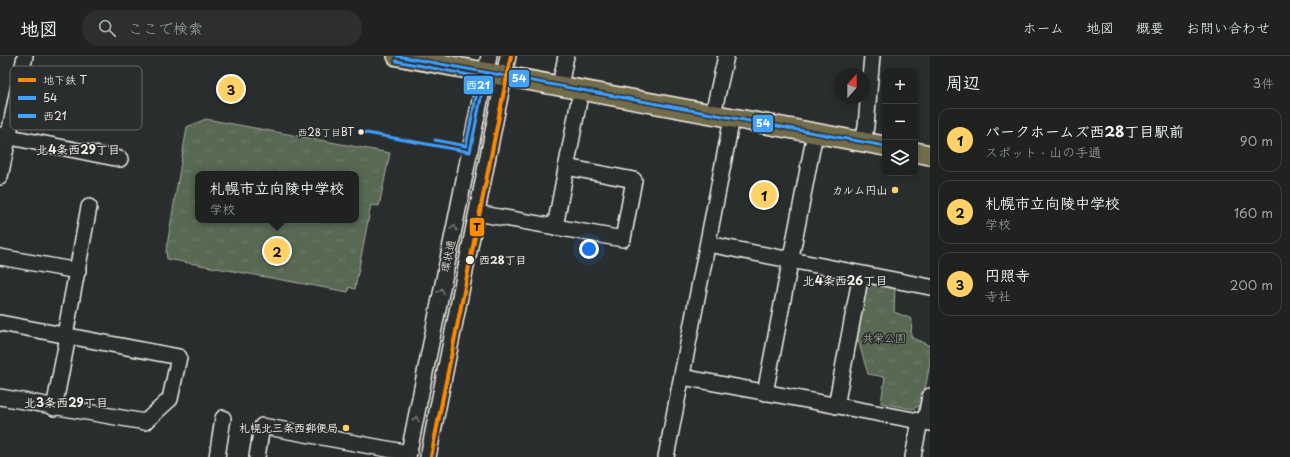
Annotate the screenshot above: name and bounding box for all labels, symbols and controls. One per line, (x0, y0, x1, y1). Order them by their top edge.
search box (82, 10, 362, 46)
text: 地図 (20, 14, 58, 42)
text: ここで検索 (128, 16, 203, 39)
icon: search (96, 17, 118, 39)
text: ホーム (1023, 17, 1064, 38)
text: 地図 (1086, 17, 1114, 38)
text: 概要 (1136, 17, 1164, 38)
text: お問い合わせ (1186, 17, 1270, 38)
legend (10, 66, 142, 130)
north arrow (834, 68, 870, 104)
map controls (882, 68, 918, 176)
button: + (882, 68, 918, 104)
line badge: 54 (508, 69, 530, 88)
text: 54 (512, 69, 527, 86)
text: 周辺 (946, 69, 980, 95)
text: 地下鉄 T (43, 71, 88, 88)
text: 3件 (1252, 73, 1274, 92)
pin: 3 (218, 74, 244, 104)
line badge: 西21 (463, 75, 494, 95)
text: 西21 (466, 76, 490, 93)
text: 54 (43, 89, 57, 106)
button: − (882, 104, 918, 140)
text: 西21 (43, 107, 67, 124)
line badge: 54 (752, 114, 774, 133)
text: 54 (756, 114, 771, 131)
text: パークホームズ西28丁目駅前 (985, 119, 1184, 142)
place label: 西28丁目BT (298, 124, 354, 139)
marker: 西28丁目BT (356, 127, 366, 137)
text: 1 (957, 131, 963, 150)
text: 90 m (1240, 131, 1273, 150)
district label: 北4条西29丁目 (36, 140, 120, 158)
button: layers (882, 140, 918, 176)
text: スポット · 山の手通 (985, 142, 1101, 161)
popup (195, 171, 359, 223)
text: 札幌市立向陵中学校 (209, 176, 345, 199)
pin: 1 (751, 180, 777, 210)
place label: カルム円山 (832, 181, 887, 198)
marker: カルム円山 (890, 185, 900, 195)
text: 札幌市立向陵中学校 (985, 191, 1120, 214)
text: 学校 (209, 199, 236, 218)
text: 2 (955, 203, 965, 222)
text: 160 m (1234, 203, 1273, 222)
text: 学校 (985, 214, 1011, 233)
line badge: T (469, 217, 485, 237)
text: T (473, 218, 481, 235)
one-way arrow (450, 225, 458, 231)
pin: 2 (264, 236, 290, 266)
street label: 環状通 (436, 238, 459, 274)
your location (579, 239, 599, 259)
place label: 西28丁目 (479, 251, 527, 268)
marker: 西28丁目 (464, 254, 476, 266)
text: 円照寺 (985, 263, 1030, 286)
district label: 北4条西26丁目 (803, 271, 887, 289)
text: 3 (956, 275, 964, 294)
text: 200 m (1230, 275, 1273, 294)
text: 寺社 (985, 286, 1011, 305)
one-way arrow (437, 288, 445, 294)
park label: 共栄公園 (862, 329, 906, 346)
district label: 北3条西29丁目 (24, 393, 108, 411)
one-way arrow (411, 416, 419, 422)
place label: 札幌北三条西郵便局 (239, 419, 338, 436)
marker: 札幌北三条西郵便局 (341, 423, 351, 433)

